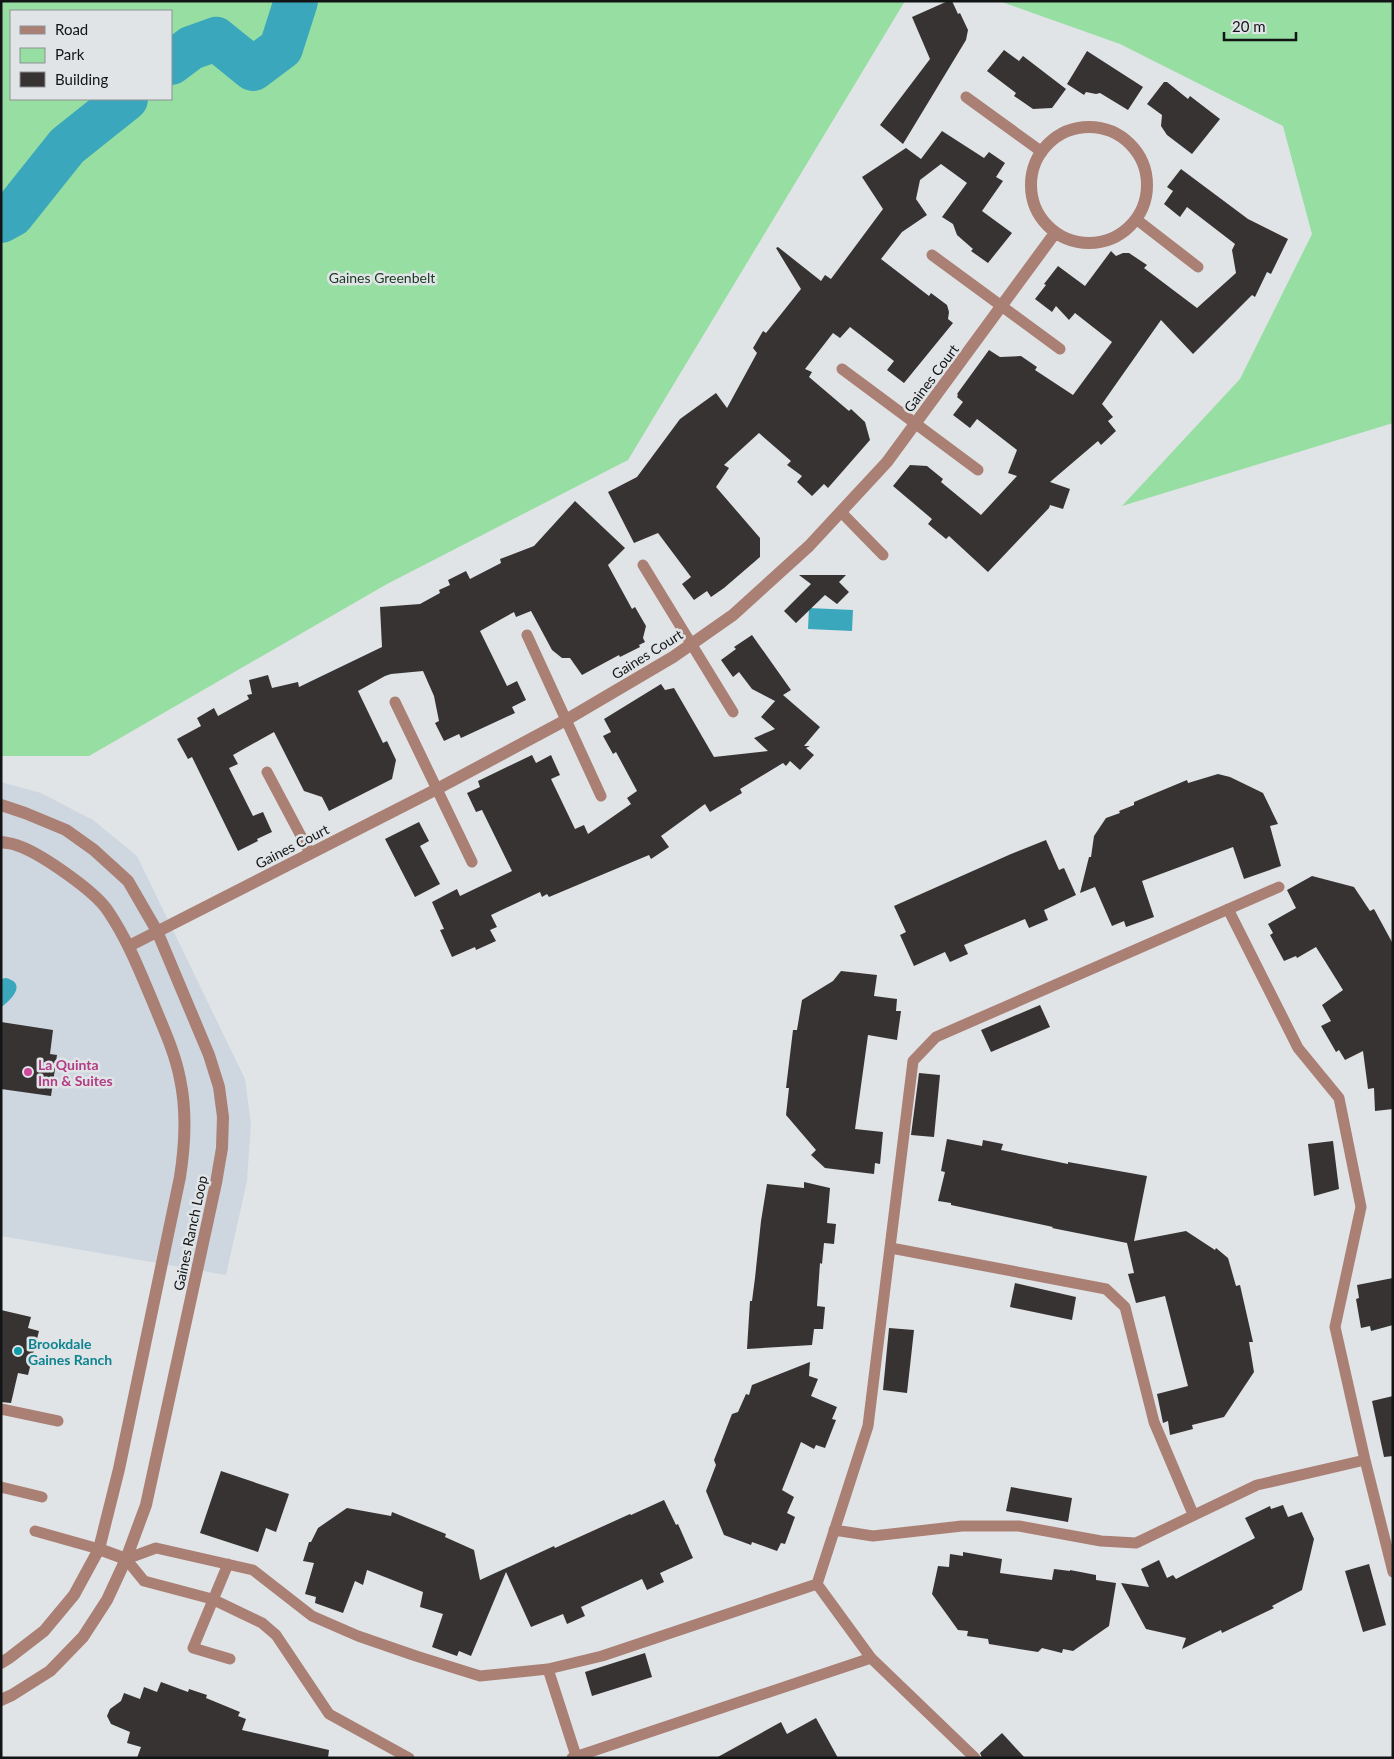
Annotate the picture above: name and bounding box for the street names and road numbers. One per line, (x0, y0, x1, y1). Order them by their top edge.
street label: Gaines Court (900, 341, 962, 415)
street label: Gaines Court (608, 625, 686, 683)
street label: Gaines Court (252, 820, 332, 872)
street label: Gaines Ranch Loop (169, 1174, 211, 1292)

